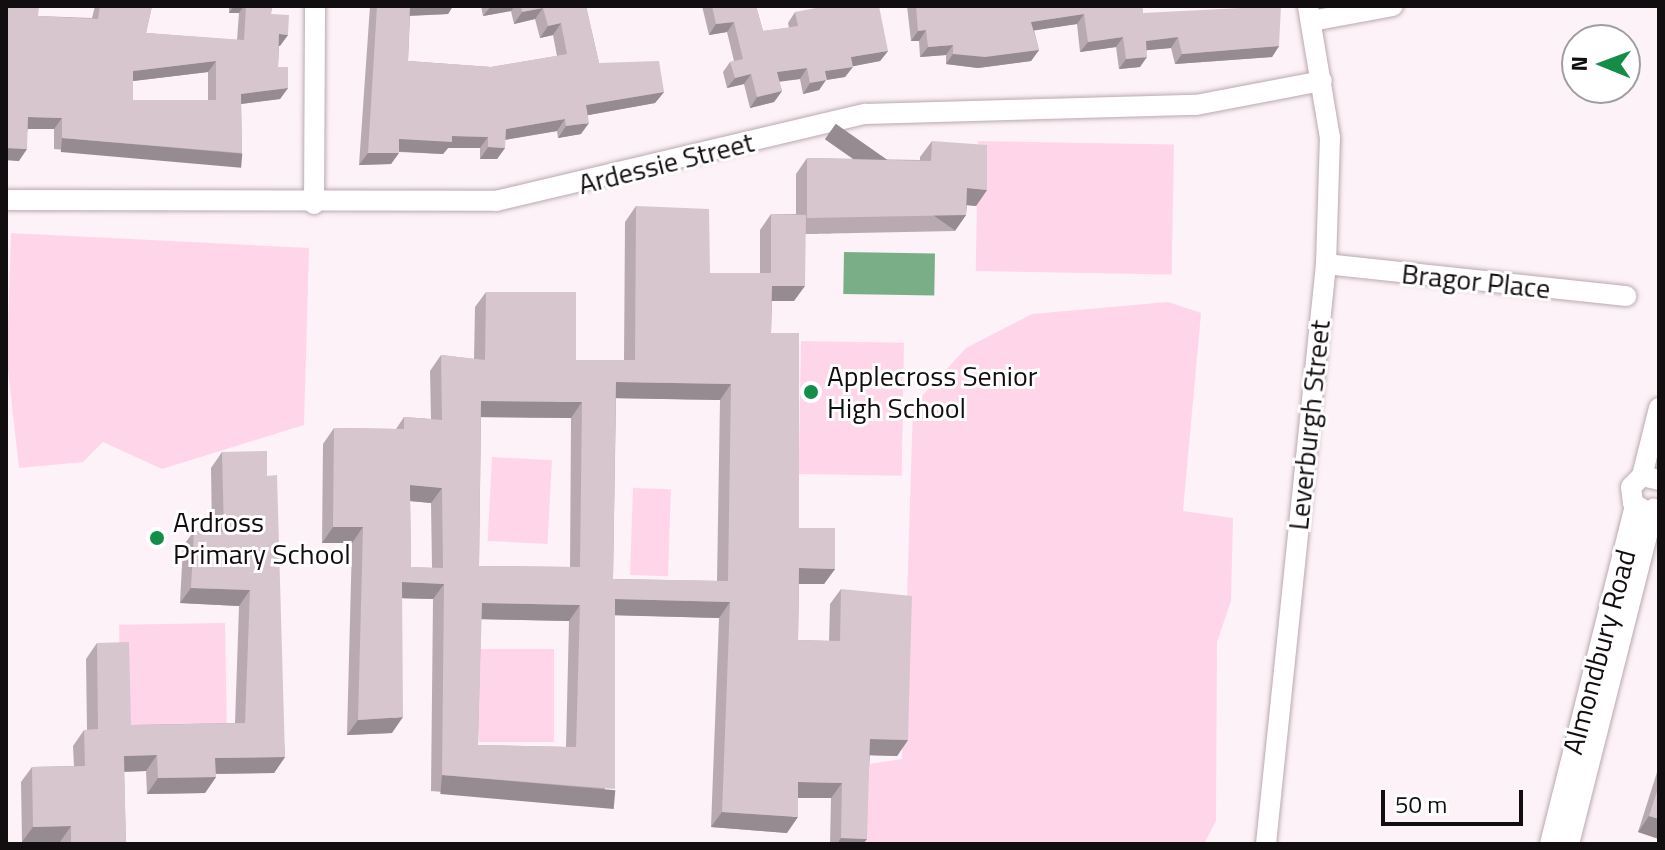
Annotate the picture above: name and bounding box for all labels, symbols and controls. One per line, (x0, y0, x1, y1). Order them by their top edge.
north arrow (1561, 24, 1641, 104)
text: N (1562, 56, 1596, 72)
street label: Ardessie Street (575, 125, 757, 201)
street label: Bragor Place (1400, 256, 1552, 306)
street label: Leverburgh Street (1281, 318, 1337, 532)
place label: Applecross Senior High School (827, 359, 1037, 425)
marker: Applecross Senior High School (802, 383, 820, 401)
place label: Ardross Primary School (173, 505, 351, 571)
marker: Ardross Primary School (148, 529, 166, 547)
street label: Almondbury Road (1555, 546, 1643, 758)
scale bar (1385, 774, 1527, 824)
text: 50 m (1395, 786, 1447, 822)

